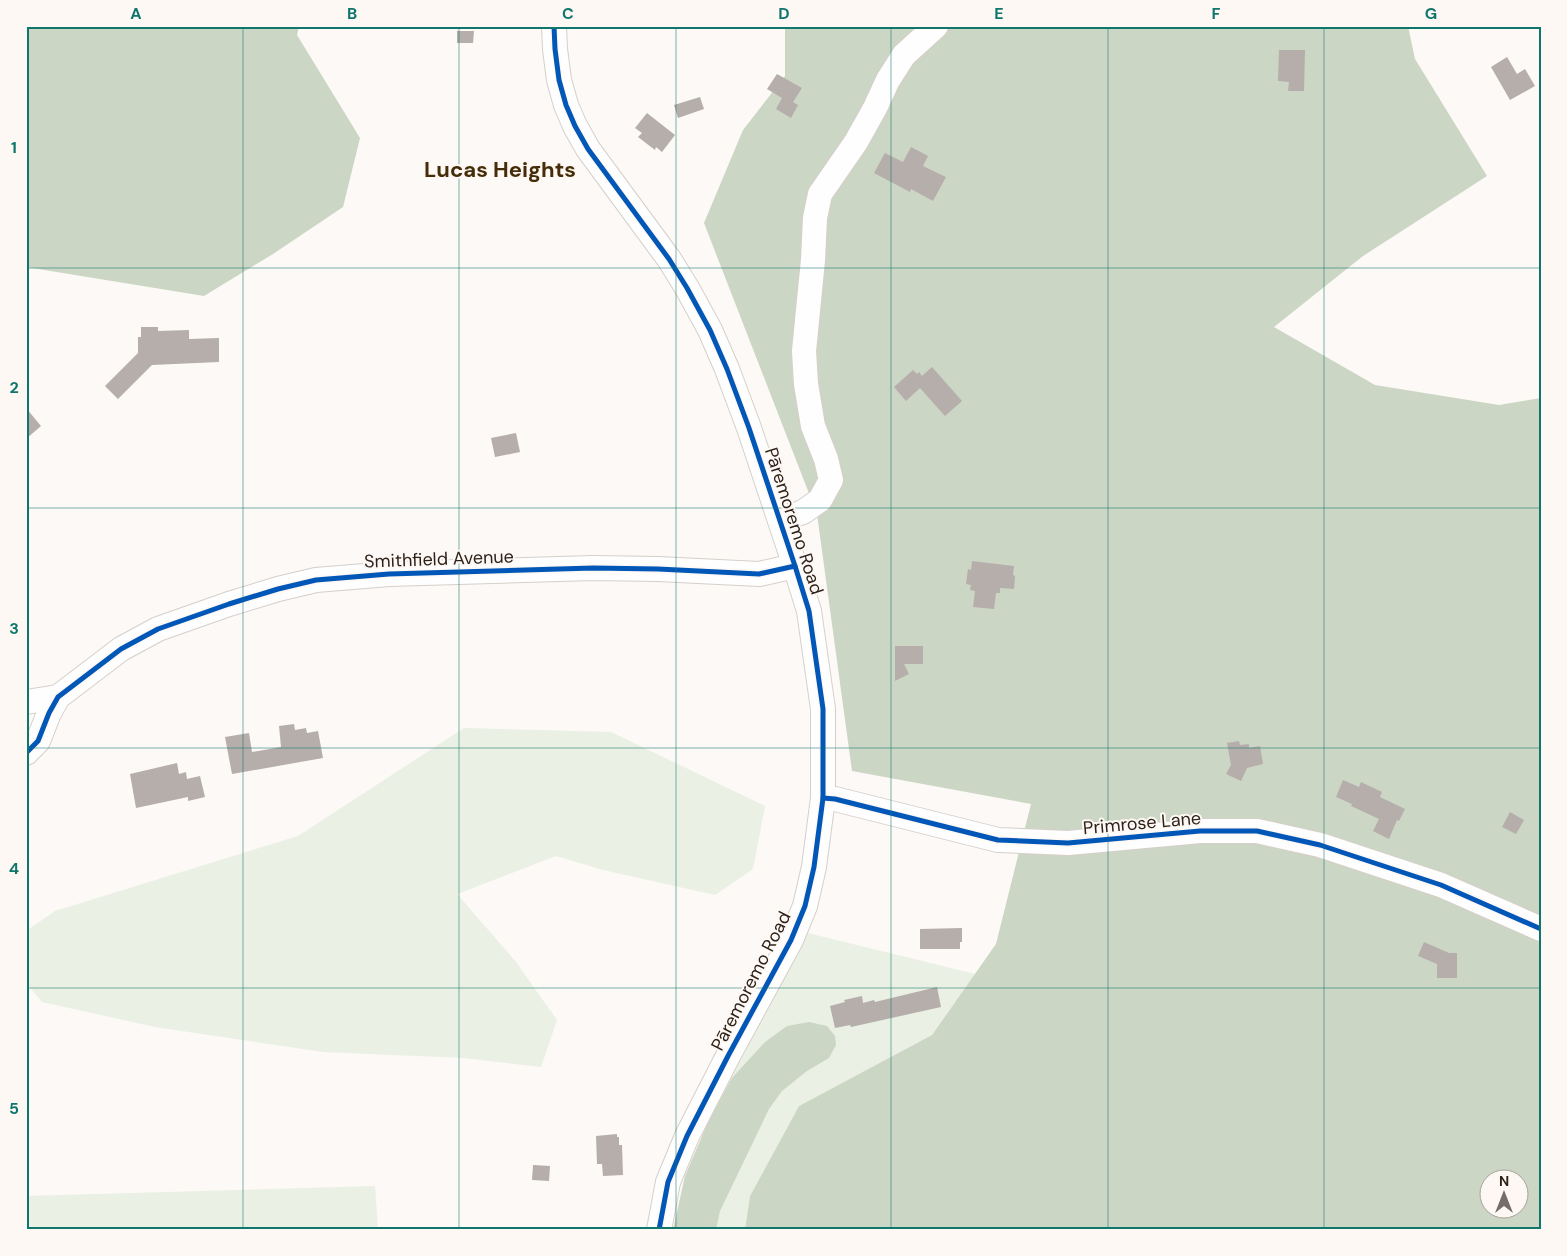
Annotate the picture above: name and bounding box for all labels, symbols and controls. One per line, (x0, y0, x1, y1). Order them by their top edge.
text: A (130, 3, 142, 24)
text: B (347, 3, 357, 24)
text: C (562, 3, 574, 24)
text: D (778, 3, 790, 24)
text: E (994, 3, 1004, 24)
text: F (1212, 3, 1221, 24)
text: G (1425, 3, 1437, 24)
text: 1 (11, 137, 17, 158)
district label: Lucas Heights (424, 155, 576, 184)
text: 2 (9, 377, 19, 398)
street label: Pāremoremo Road (759, 445, 829, 597)
street label: Smithfield Avenue (364, 544, 514, 574)
text: 3 (9, 618, 19, 639)
street label: Primrose Lane (1082, 806, 1202, 840)
text: 4 (9, 858, 19, 879)
street label: Pāremoremo Road (706, 907, 796, 1055)
text: 5 (9, 1098, 19, 1119)
north arrow (1480, 1168, 1530, 1218)
text: N (1499, 1172, 1509, 1190)

